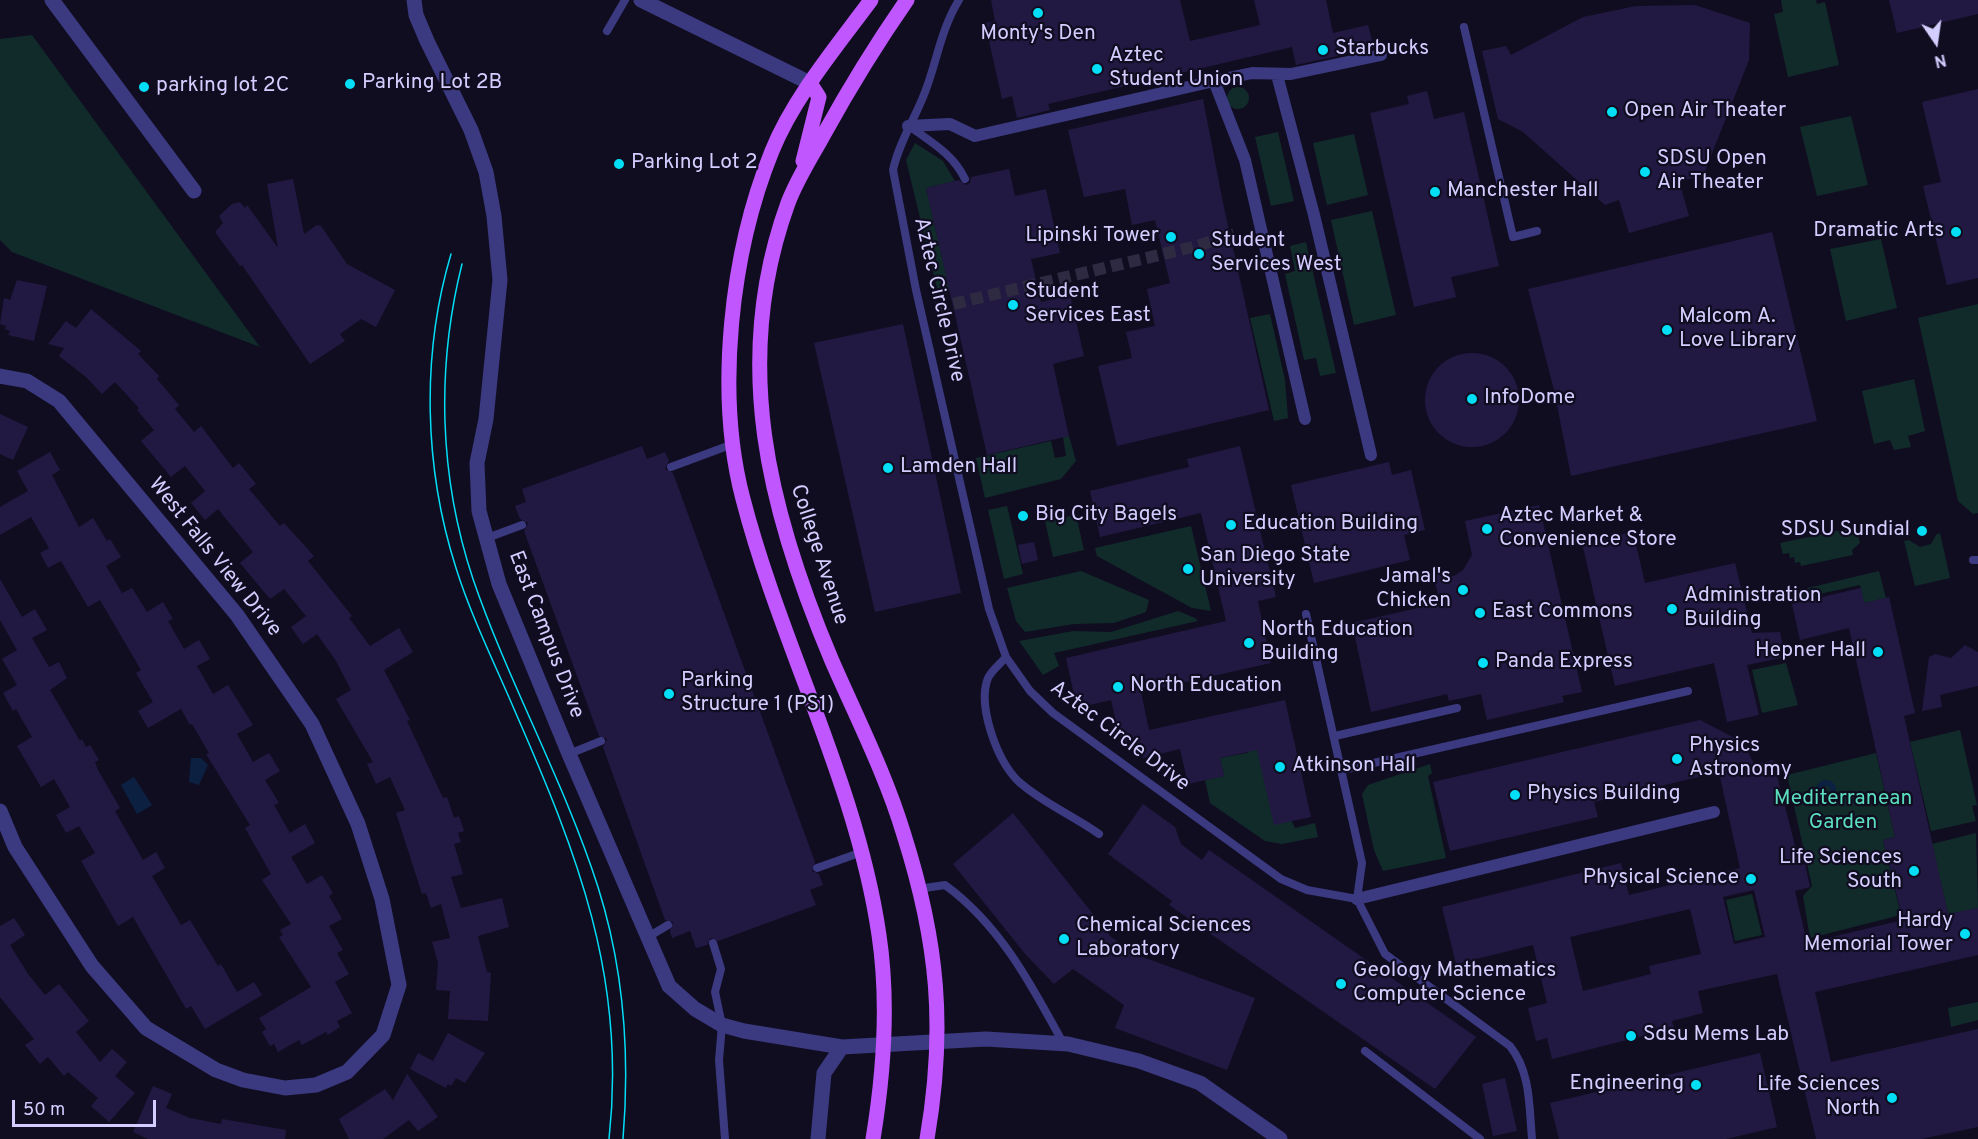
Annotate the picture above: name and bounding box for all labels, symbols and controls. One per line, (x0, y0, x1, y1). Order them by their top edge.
marker: Monty's Den (1031, 6, 1045, 20)
north arrow (1906, 12, 1966, 72)
place label: Monty's Den (980, 22, 1096, 48)
place label: Starbucks (1335, 37, 1429, 63)
marker: Starbucks (1316, 43, 1330, 57)
place label: Aztec Student Union (1109, 44, 1243, 94)
text: N (1932, 49, 1948, 71)
marker: Aztec Student Union (1090, 62, 1104, 76)
place label: Parking Lot 2B (362, 71, 502, 97)
place label: parking lot 2C (156, 74, 289, 100)
marker: Parking Lot 2B (343, 77, 357, 91)
marker: parking lot 2C (137, 80, 151, 94)
place label: Open Air Theater (1624, 99, 1786, 125)
marker: Open Air Theater (1605, 105, 1619, 119)
place label: SDSU Open Air Theater (1657, 147, 1767, 197)
place label: Parking Lot 2 (631, 151, 758, 177)
marker: Parking Lot 2 (612, 157, 626, 171)
marker: SDSU Open Air Theater (1638, 165, 1652, 179)
place label: Manchester Hall (1447, 179, 1599, 205)
marker: Manchester Hall (1428, 185, 1442, 199)
street label: Aztec Circle Drive (907, 215, 969, 385)
place label: Dramatic Arts (1813, 219, 1944, 245)
place label: Lipinski Tower (1025, 224, 1159, 250)
marker: Dramatic Arts (1949, 225, 1963, 239)
place label: Student Services West (1211, 229, 1342, 279)
marker: Lipinski Tower (1164, 230, 1178, 244)
marker: Student Services West (1192, 247, 1206, 261)
place label: Student Services East (1025, 280, 1151, 330)
marker: Student Services East (1006, 298, 1020, 312)
place label: Malcom A. Love Library (1679, 305, 1797, 355)
marker: Malcom A. Love Library (1660, 323, 1674, 337)
place label: InfoDome (1484, 386, 1575, 412)
marker: InfoDome (1465, 392, 1479, 406)
place label: Lamden Hall (900, 455, 1017, 481)
marker: Lamden Hall (881, 461, 895, 475)
street label: West Falls View Drive (142, 473, 286, 643)
street label: College Avenue (783, 482, 853, 628)
place label: Big City Bagels (1035, 503, 1177, 529)
place label: Aztec Market & Convenience Store (1499, 504, 1677, 554)
marker: Big City Bagels (1016, 509, 1030, 523)
place label: Education Building (1243, 512, 1418, 538)
marker: Education Building (1224, 518, 1238, 532)
place label: SDSU Sundial (1781, 518, 1910, 544)
marker: Aztec Market & Convenience Store (1480, 522, 1494, 536)
marker: SDSU Sundial (1915, 524, 1929, 538)
place label: San Diego State University (1200, 544, 1350, 594)
street label: East Campus Drive (501, 548, 589, 722)
marker: San Diego State University (1181, 562, 1195, 576)
place label: Jamal's Chicken (1376, 565, 1451, 615)
marker: Jamal's Chicken (1456, 583, 1470, 597)
place label: Administration Building (1684, 584, 1822, 634)
place label: East Commons (1492, 600, 1633, 626)
marker: Administration Building (1665, 602, 1679, 616)
marker: East Commons (1473, 606, 1487, 620)
place label: North Education Building (1261, 618, 1413, 668)
marker: North Education Building (1242, 636, 1256, 650)
place label: Hepner Hall (1755, 639, 1866, 665)
marker: Hepner Hall (1871, 645, 1885, 659)
place label: Panda Express (1495, 650, 1633, 676)
marker: Panda Express (1476, 656, 1490, 670)
place label: Parking Structure 1 (PS1) (681, 669, 834, 719)
place label: North Education (1130, 674, 1282, 700)
street label: Aztec Circle Drive (1044, 676, 1194, 798)
marker: North Education (1111, 680, 1125, 694)
marker: Parking Structure 1 (PS1) (662, 687, 676, 701)
place label: Physics Astronomy (1689, 734, 1792, 784)
marker: Physics Astronomy (1670, 752, 1684, 766)
place label: Atkinson Hall (1292, 754, 1416, 780)
marker: Atkinson Hall (1273, 760, 1287, 774)
place label: Physics Building (1527, 782, 1680, 808)
park label: Mediterranean Garden (1774, 787, 1912, 837)
marker: Physics Building (1508, 788, 1522, 802)
place label: Life Sciences South (1779, 846, 1902, 896)
marker: Life Sciences South (1907, 864, 1921, 878)
place label: Physical Science (1583, 866, 1739, 892)
marker: Physical Science (1744, 872, 1758, 886)
place label: Hardy Memorial Tower (1804, 909, 1953, 959)
place label: Chemical Sciences Laboratory (1076, 914, 1251, 964)
marker: Hardy Memorial Tower (1958, 927, 1972, 941)
marker: Chemical Sciences Laboratory (1057, 932, 1071, 946)
place label: Geology Mathematics Computer Science (1353, 959, 1556, 1009)
marker: Geology Mathematics Computer Science (1334, 977, 1348, 991)
place label: Sdsu Mems Lab (1643, 1023, 1789, 1049)
marker: Sdsu Mems Lab (1624, 1029, 1638, 1043)
place label: Engineering (1570, 1072, 1684, 1098)
place label: Life Sciences North (1757, 1073, 1880, 1123)
marker: Engineering (1689, 1078, 1703, 1092)
scale bar (15, 1088, 159, 1126)
marker: Life Sciences North (1885, 1091, 1899, 1105)
text: 50 m (23, 1099, 65, 1122)

